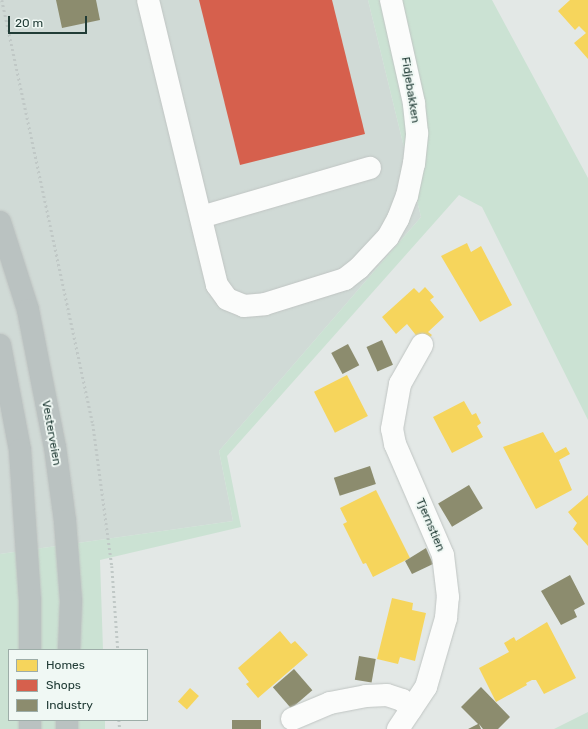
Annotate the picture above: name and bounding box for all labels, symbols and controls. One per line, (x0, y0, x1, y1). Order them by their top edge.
scale bar (10, 8, 89, 34)
text: 20 m (15, 16, 43, 30)
street label: Fidjebakken (398, 56, 422, 124)
street label: Vesterveien (38, 399, 64, 467)
street label: Tjernstien (412, 496, 448, 554)
legend (8, 649, 148, 721)
text: Homes (46, 658, 85, 672)
text: Shops (46, 678, 81, 692)
text: Industry (46, 698, 93, 712)

